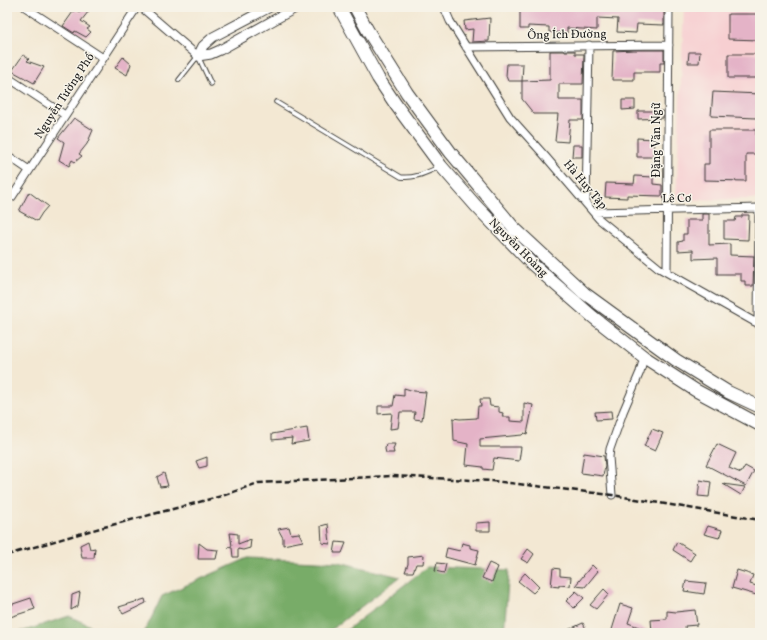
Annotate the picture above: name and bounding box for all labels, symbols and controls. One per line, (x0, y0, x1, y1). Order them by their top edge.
street label: Ông Ích Đường (527, 25, 607, 44)
street label: Nguyễn Tường Phổ (31, 50, 99, 142)
street label: Đặng Văn Ngữ (649, 102, 665, 178)
street label: Hà Huy Tập (560, 157, 611, 213)
street label: Lê Cơ (662, 191, 692, 207)
street label: Nguyễn Hoàng (485, 215, 551, 281)

